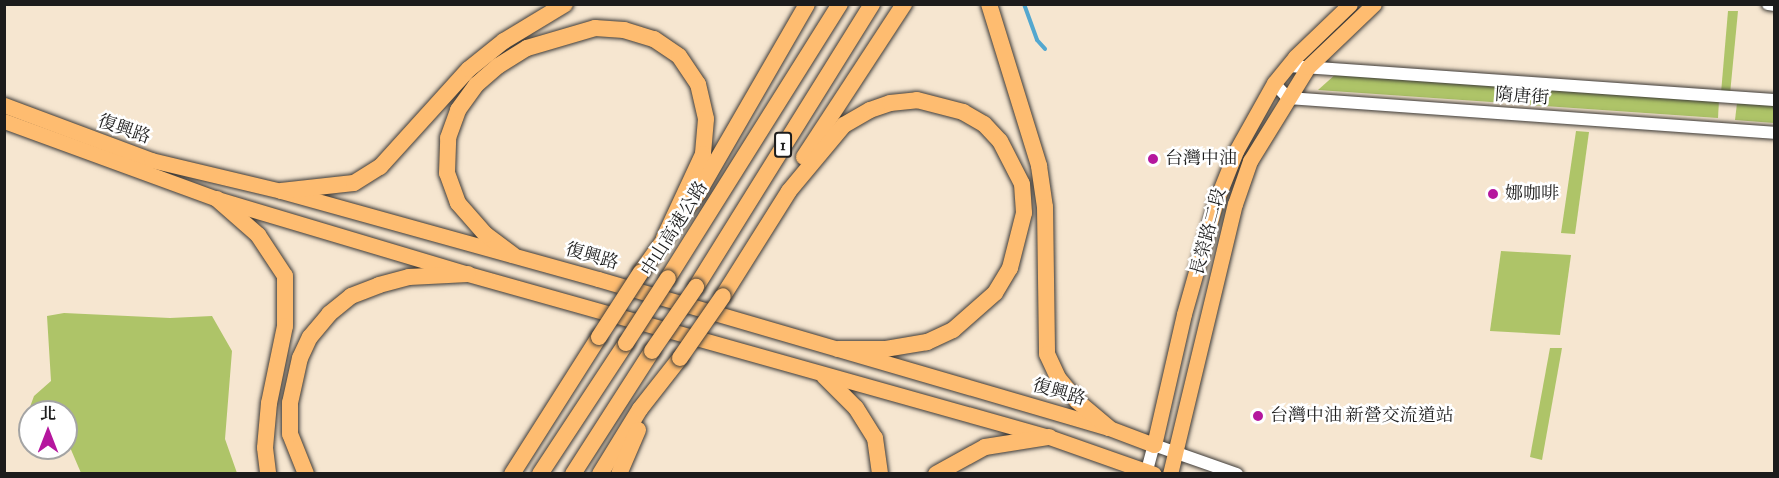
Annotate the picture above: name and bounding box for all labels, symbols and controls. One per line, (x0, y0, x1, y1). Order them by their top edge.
street label: 隋唐街 (1494, 84, 1550, 110)
street label: 復興路 (95, 111, 153, 149)
road number: 1 (774, 132, 792, 158)
place label: 台灣中油 (1165, 148, 1237, 170)
marker: 台灣中油 (1146, 152, 1160, 166)
street label: 中山高速公路 (637, 177, 713, 281)
place label: 娜咖啡 (1505, 183, 1559, 205)
street label: 長榮路二段 (1187, 186, 1231, 278)
marker: 娜咖啡 (1486, 187, 1500, 201)
street label: 復興路 (563, 239, 621, 275)
street label: 復興路 (1030, 375, 1088, 411)
north arrow (18, 400, 78, 460)
text: 北 (40, 404, 56, 424)
place label: 台灣中油 新營交流道站 (1270, 405, 1454, 427)
marker: 台灣中油 新營交流道站 (1251, 409, 1265, 423)

